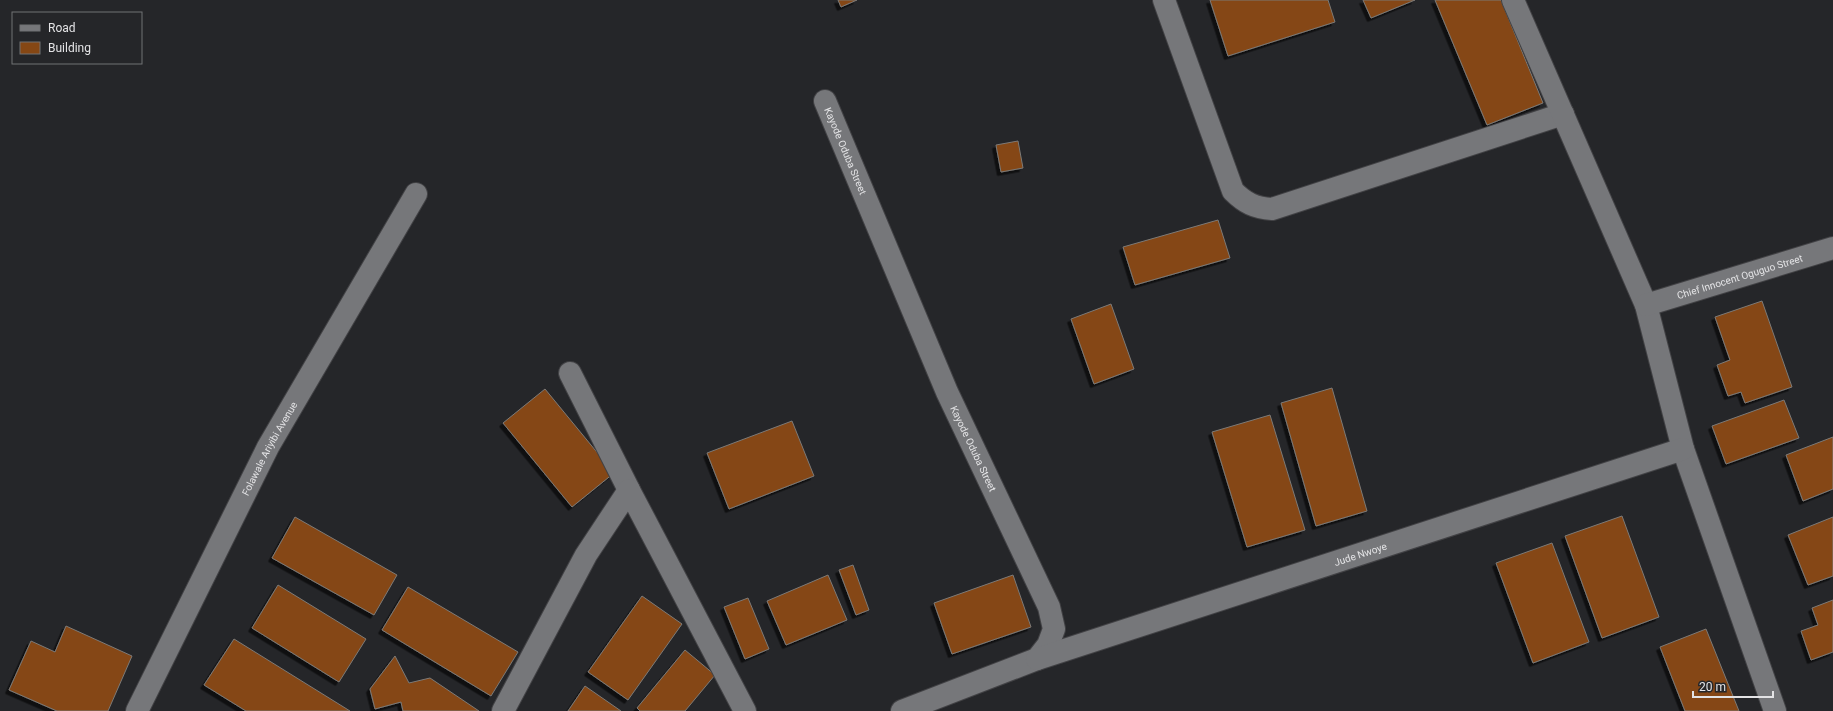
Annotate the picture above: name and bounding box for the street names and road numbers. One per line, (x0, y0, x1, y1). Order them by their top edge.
street label: Kayode Oduba Street (822, 106, 869, 196)
street label: Chief Innocent Oguguo Street (1676, 253, 1804, 301)
street label: Folawale Ariyibi Avenue (240, 400, 299, 497)
street label: Kayode Oduba Street (948, 404, 998, 493)
street label: Jude Nwoye (1333, 541, 1388, 568)

